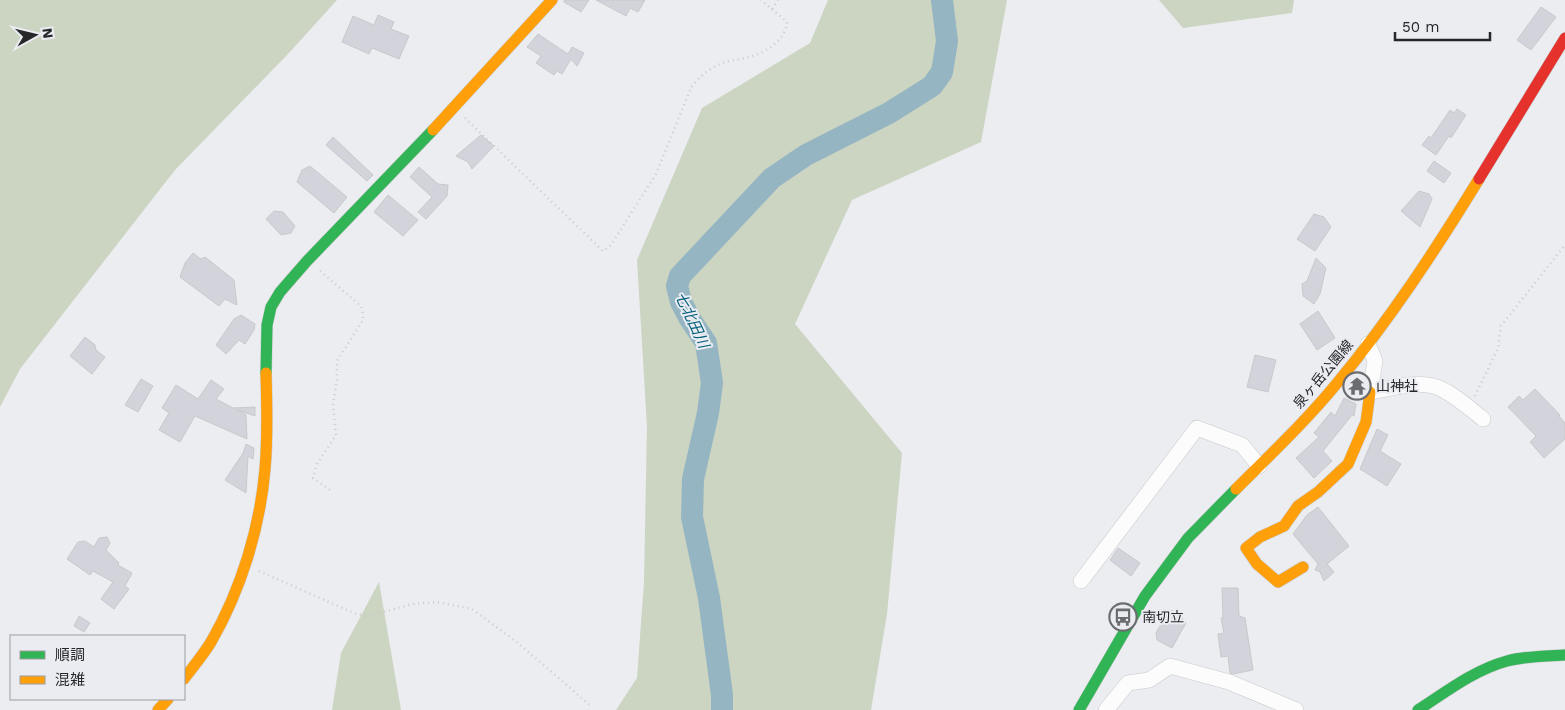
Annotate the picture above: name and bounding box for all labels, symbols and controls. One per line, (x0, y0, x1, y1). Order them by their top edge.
north arrow (10, 10, 60, 60)
scale bar (1395, 10, 1490, 42)
text: 50 m (1402, 18, 1439, 36)
text: N (39, 27, 57, 39)
water label: 七北田川 (671, 289, 714, 353)
street label: 泉ヶ岳公園線 (1290, 337, 1356, 411)
temple icon: 山神社 (1342, 371, 1372, 401)
place label: 山神社 (1376, 378, 1418, 394)
bus stop icon: 南切立 (1108, 602, 1138, 632)
place label: 南切立 (1142, 609, 1184, 625)
legend (10, 635, 185, 700)
text: 順調 (55, 646, 85, 664)
text: 混雑 (55, 671, 85, 689)

